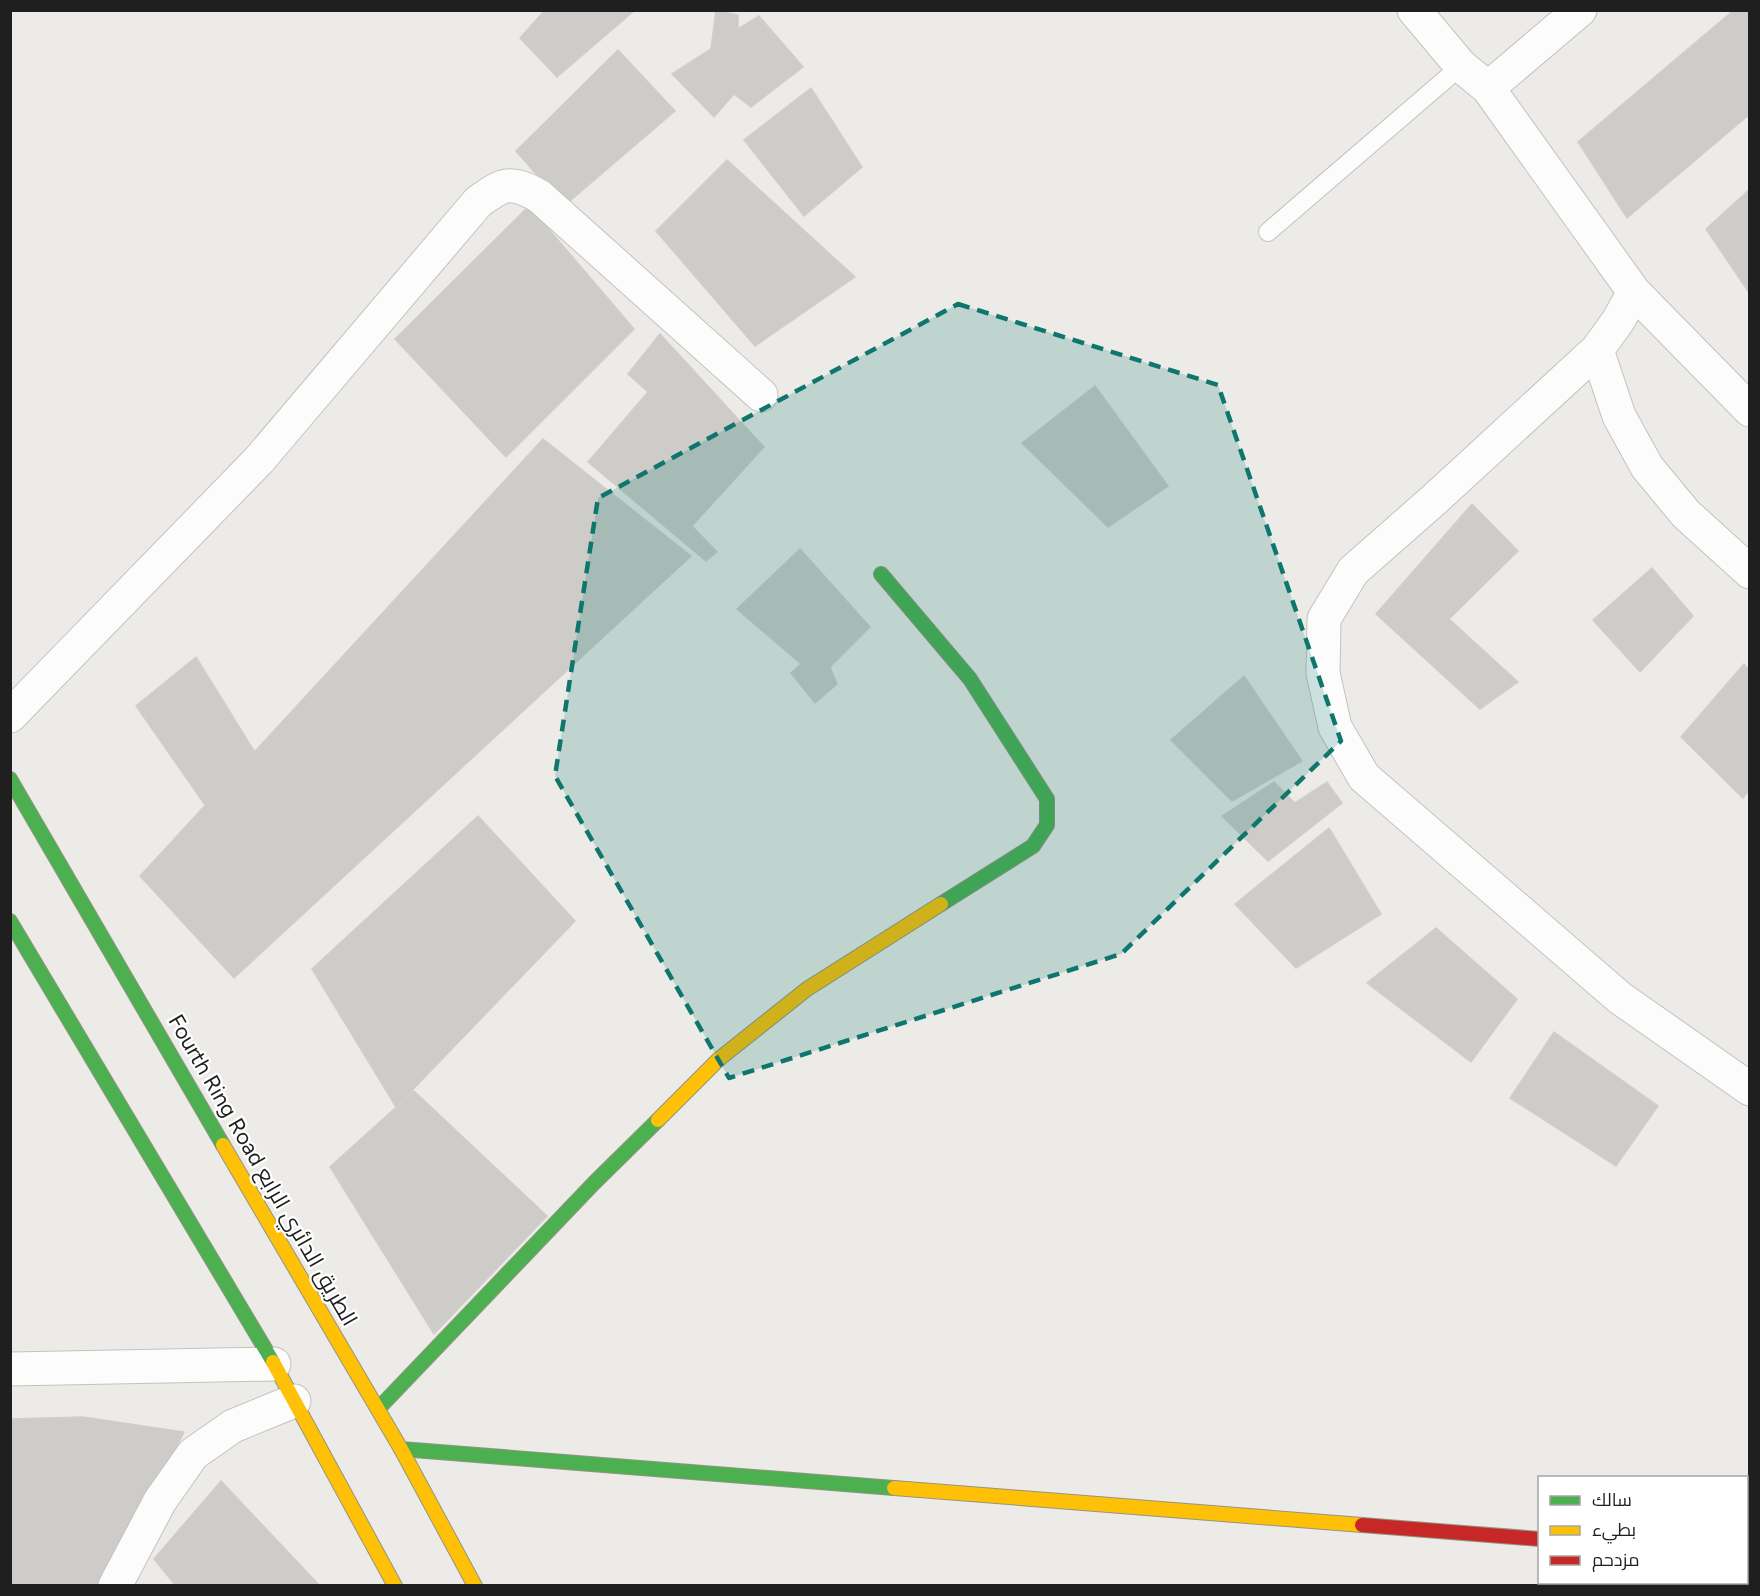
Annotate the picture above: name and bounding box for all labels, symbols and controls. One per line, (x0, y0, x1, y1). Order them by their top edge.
street label: Fourth Ring Road الطريق الدائري الرابع (160, 1009, 363, 1332)
legend (1538, 1476, 1748, 1584)
text: سالك (1592, 1489, 1632, 1511)
text: بطيء (1592, 1519, 1636, 1544)
text: مزدحم (1592, 1549, 1640, 1572)

